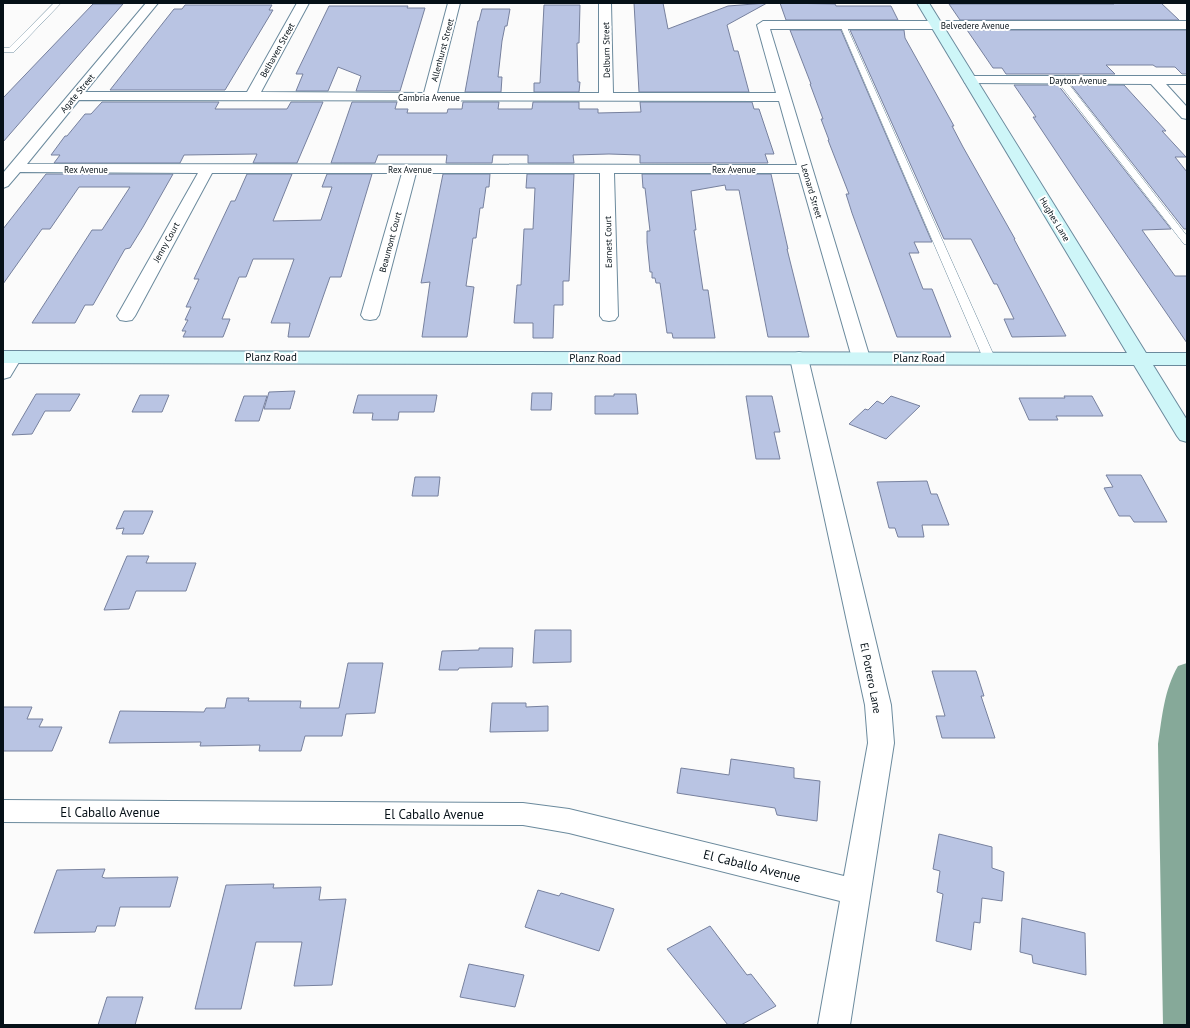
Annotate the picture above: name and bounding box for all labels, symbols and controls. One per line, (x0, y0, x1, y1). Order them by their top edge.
street label: Allenhurst Street (428, 17, 456, 83)
street label: Belvedere Avenue (941, 20, 1010, 31)
street label: Belhaven Street (257, 21, 297, 79)
street label: Delburn Street (600, 22, 612, 78)
street label: Agate Street (58, 71, 96, 115)
street label: Dayton Avenue (1049, 75, 1107, 86)
street label: Cambria Avenue (398, 92, 460, 103)
street label: Leonard Street (799, 163, 825, 219)
street label: Rex Avenue (64, 164, 108, 175)
street label: Rex Avenue (388, 164, 432, 175)
street label: Rex Avenue (712, 164, 756, 175)
street label: Hughes Lane (1037, 195, 1073, 244)
street label: Beaumont Court (377, 210, 403, 274)
street label: Earnest Court (602, 216, 614, 268)
street label: Jenny Court (150, 220, 182, 265)
street label: Planz Road (245, 350, 297, 364)
street label: Planz Road (569, 351, 621, 365)
street label: Planz Road (893, 351, 945, 365)
street label: El Potrero Lane (857, 641, 885, 715)
street label: El Caballo Avenue (60, 804, 160, 821)
street label: El Caballo Avenue (384, 806, 484, 823)
street label: El Caballo Avenue (702, 846, 802, 886)

